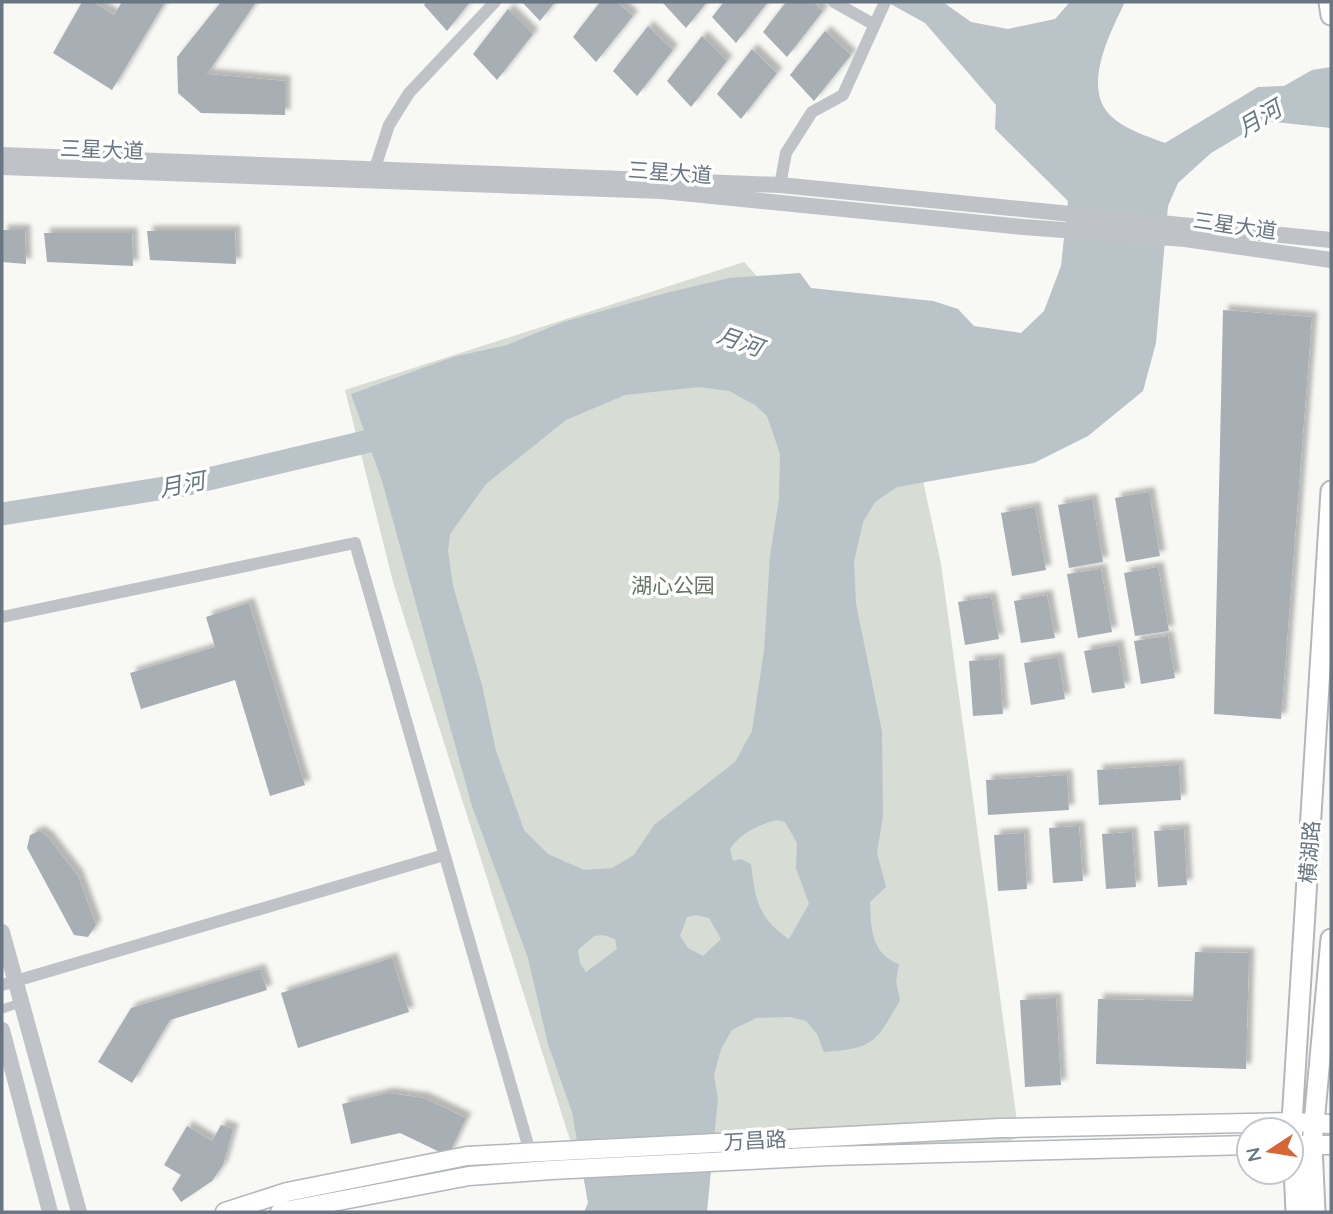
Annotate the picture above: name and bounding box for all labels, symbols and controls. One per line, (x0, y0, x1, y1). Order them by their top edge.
water label: 月河 (1232, 92, 1290, 142)
street label: 三星大道 (60, 135, 144, 163)
street label: 三星大道 (627, 156, 713, 188)
street label: 三星大道 (1192, 206, 1278, 244)
water label: 月河 (714, 320, 770, 364)
water label: 月河 (157, 465, 211, 503)
park label: 湖心公园 (631, 572, 715, 598)
street label: 横湖路 (1294, 820, 1324, 884)
north arrow (1235, 1116, 1305, 1186)
street label: 万昌路 (723, 1125, 787, 1155)
text: N (1240, 1145, 1267, 1164)

